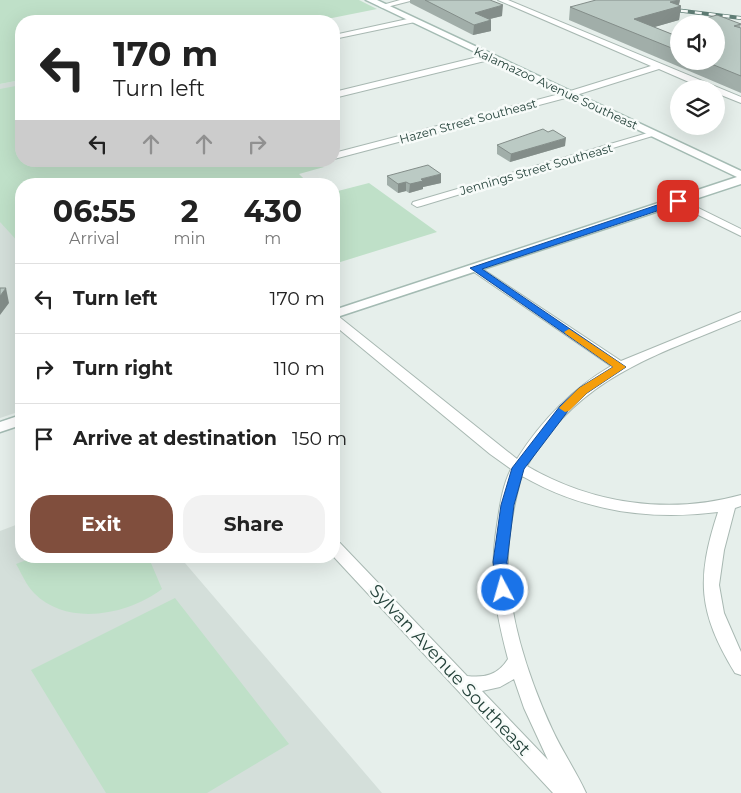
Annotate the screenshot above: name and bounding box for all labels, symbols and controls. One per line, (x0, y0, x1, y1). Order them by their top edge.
map controls (670, 15, 725, 135)
button: sound (670, 15, 725, 70)
text: 170 m (113, 32, 218, 75)
icon: left (30, 35, 95, 100)
street label: Kalamazoo Avenue Southeast (472, 43, 640, 133)
text: Turn left (113, 75, 205, 102)
button: layers (670, 80, 725, 135)
street label: Hazen Street Southeast (398, 95, 538, 147)
icon: left (84, 130, 112, 158)
icon: ahead (137, 130, 165, 158)
icon: ahead (190, 130, 218, 158)
icon: right (243, 130, 271, 158)
street label: Jennings Street Southeast (457, 140, 614, 198)
pin (657, 180, 699, 222)
icon: arrive (664, 187, 692, 215)
text: 06:55 (53, 193, 136, 230)
text: 2 (181, 193, 198, 230)
text: 430 (244, 193, 302, 230)
text: Arrival (69, 229, 120, 248)
text: min (174, 229, 206, 248)
text: m (264, 229, 281, 248)
icon: left (30, 285, 58, 313)
text: Turn left (73, 287, 158, 310)
text: 170 m (270, 287, 325, 310)
icon: right (30, 355, 58, 383)
text: Turn right (73, 357, 173, 380)
text: 110 m (274, 357, 325, 380)
icon: arrive (30, 425, 58, 453)
text: Arrive at destination (73, 427, 277, 450)
text: 150 m (292, 427, 347, 450)
button: Exit (30, 495, 173, 553)
button: Share (183, 495, 325, 553)
position arrow (476, 563, 528, 615)
street label: Sylvan Avenue Southeast (365, 580, 535, 760)

